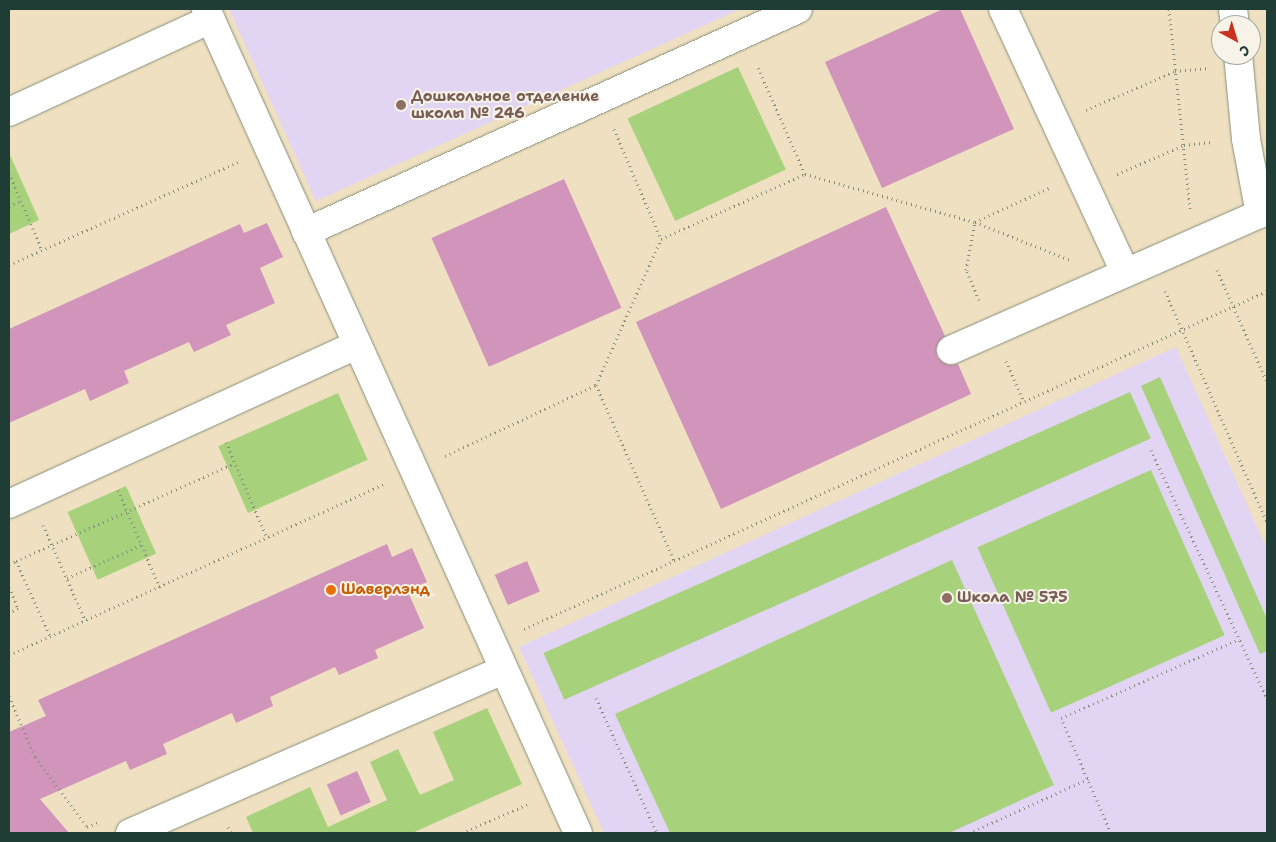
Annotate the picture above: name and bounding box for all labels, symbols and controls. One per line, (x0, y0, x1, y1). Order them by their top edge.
north arrow (1211, 15, 1261, 65)
text: С (1236, 41, 1254, 61)
place label: Дошкольное отделение школы № 246 (411, 87, 599, 122)
marker: Дошкольное отделение школы № 246 (395, 99, 407, 111)
place label: Шаверлэнд (341, 581, 430, 599)
marker: Шаверлэнд (325, 584, 337, 596)
place label: Школа № 575 (957, 589, 1068, 607)
marker: Школа № 575 (941, 592, 953, 604)

